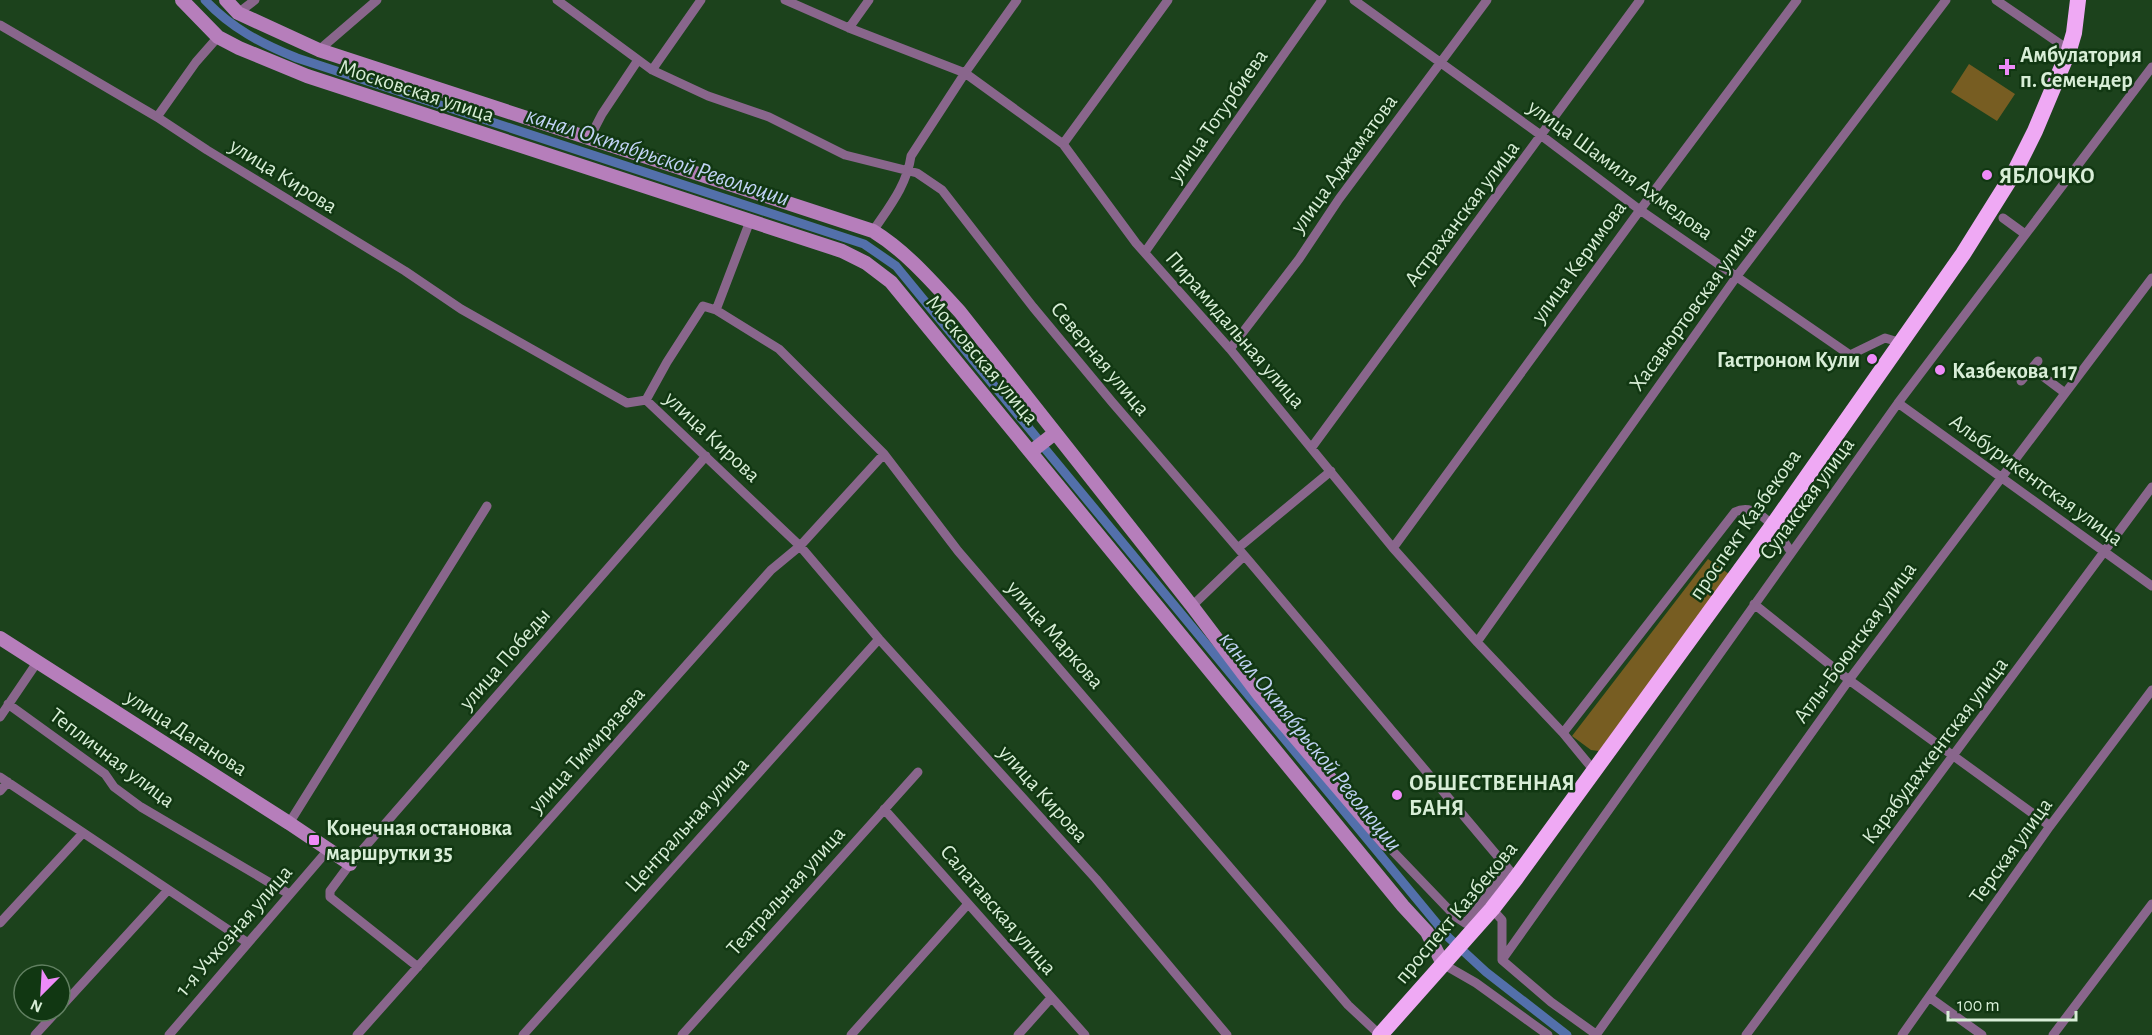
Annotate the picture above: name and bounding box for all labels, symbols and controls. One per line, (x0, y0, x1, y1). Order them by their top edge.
place label: Амбулатория п. Семендер (2020, 44, 2142, 91)
street label: улица Тотурбиева (1163, 45, 1272, 187)
street label: Московская улица (336, 55, 497, 126)
marker: Амбулатория п. Семендер (1998, 58, 2016, 76)
street label: улица Аджаматова (1286, 90, 1401, 238)
street label: улица Шамиля Ахмедова (1523, 95, 1717, 244)
water label: канал Октябрьской Революции (523, 103, 792, 211)
street label: улица Кирова (225, 134, 341, 218)
street label: Астраханская улица (1400, 137, 1524, 290)
place label: ЯБЛОЧКО (1999, 165, 2095, 187)
marker: ЯБЛОЧКО (1980, 168, 1994, 182)
street label: улица Керимова (1527, 196, 1630, 328)
street label: Хасавюртовская улица (1625, 220, 1760, 395)
street label: Пирамидальная улица (1161, 247, 1309, 412)
street label: Московская улица (922, 291, 1043, 429)
street label: Северная улица (1046, 298, 1154, 420)
place label: Гастроном Кули (1717, 349, 1860, 372)
marker: Гастроном Кули (1865, 352, 1879, 366)
place label: Казбекова 117 (1952, 360, 2077, 382)
marker: Казбекова 117 (1933, 363, 1947, 377)
street label: улица Кирова (659, 386, 764, 486)
street label: Альбурикентская улица (1946, 410, 2127, 550)
street label: Сулакская улица (1755, 433, 1858, 564)
street label: проспект Казбекова (1685, 445, 1805, 604)
street label: Атлы-Боюнская улица (1789, 558, 1920, 727)
street label: улица Маркова (1002, 576, 1108, 693)
street label: улица Победы (454, 604, 555, 714)
water label: канал Октябрьской Революции (1214, 627, 1406, 856)
street label: Карабудахкентская улица (1858, 653, 2012, 848)
street label: улица Тимирязева (524, 682, 649, 818)
street label: улица Даганова (121, 685, 251, 780)
street label: Тепличная улица (46, 704, 179, 812)
street label: улица Кирова (994, 740, 1092, 846)
street label: Центральная улица (621, 753, 753, 896)
place label: ОБШЕСТВЕННАЯ БАНЯ (1409, 772, 1575, 819)
marker: ОБШЕСТВЕННАЯ БАНЯ (1390, 788, 1404, 802)
street label: Терская улица (1965, 794, 2056, 907)
place label: Конечная остановка маршрутки 35 (326, 817, 512, 865)
street label: Театральная улица (722, 822, 849, 959)
marker: Конечная остановка маршрутки 35 (307, 833, 321, 847)
street label: проспект Казбекова (1390, 837, 1521, 988)
street label: Салатавская улица (936, 840, 1061, 979)
street label: 1-я Учхозная улица (171, 861, 296, 1000)
north arrow (12, 963, 72, 1023)
scale bar (1948, 984, 2076, 1022)
text: N (28, 996, 45, 1015)
text: 100 m (1957, 997, 2000, 1015)

